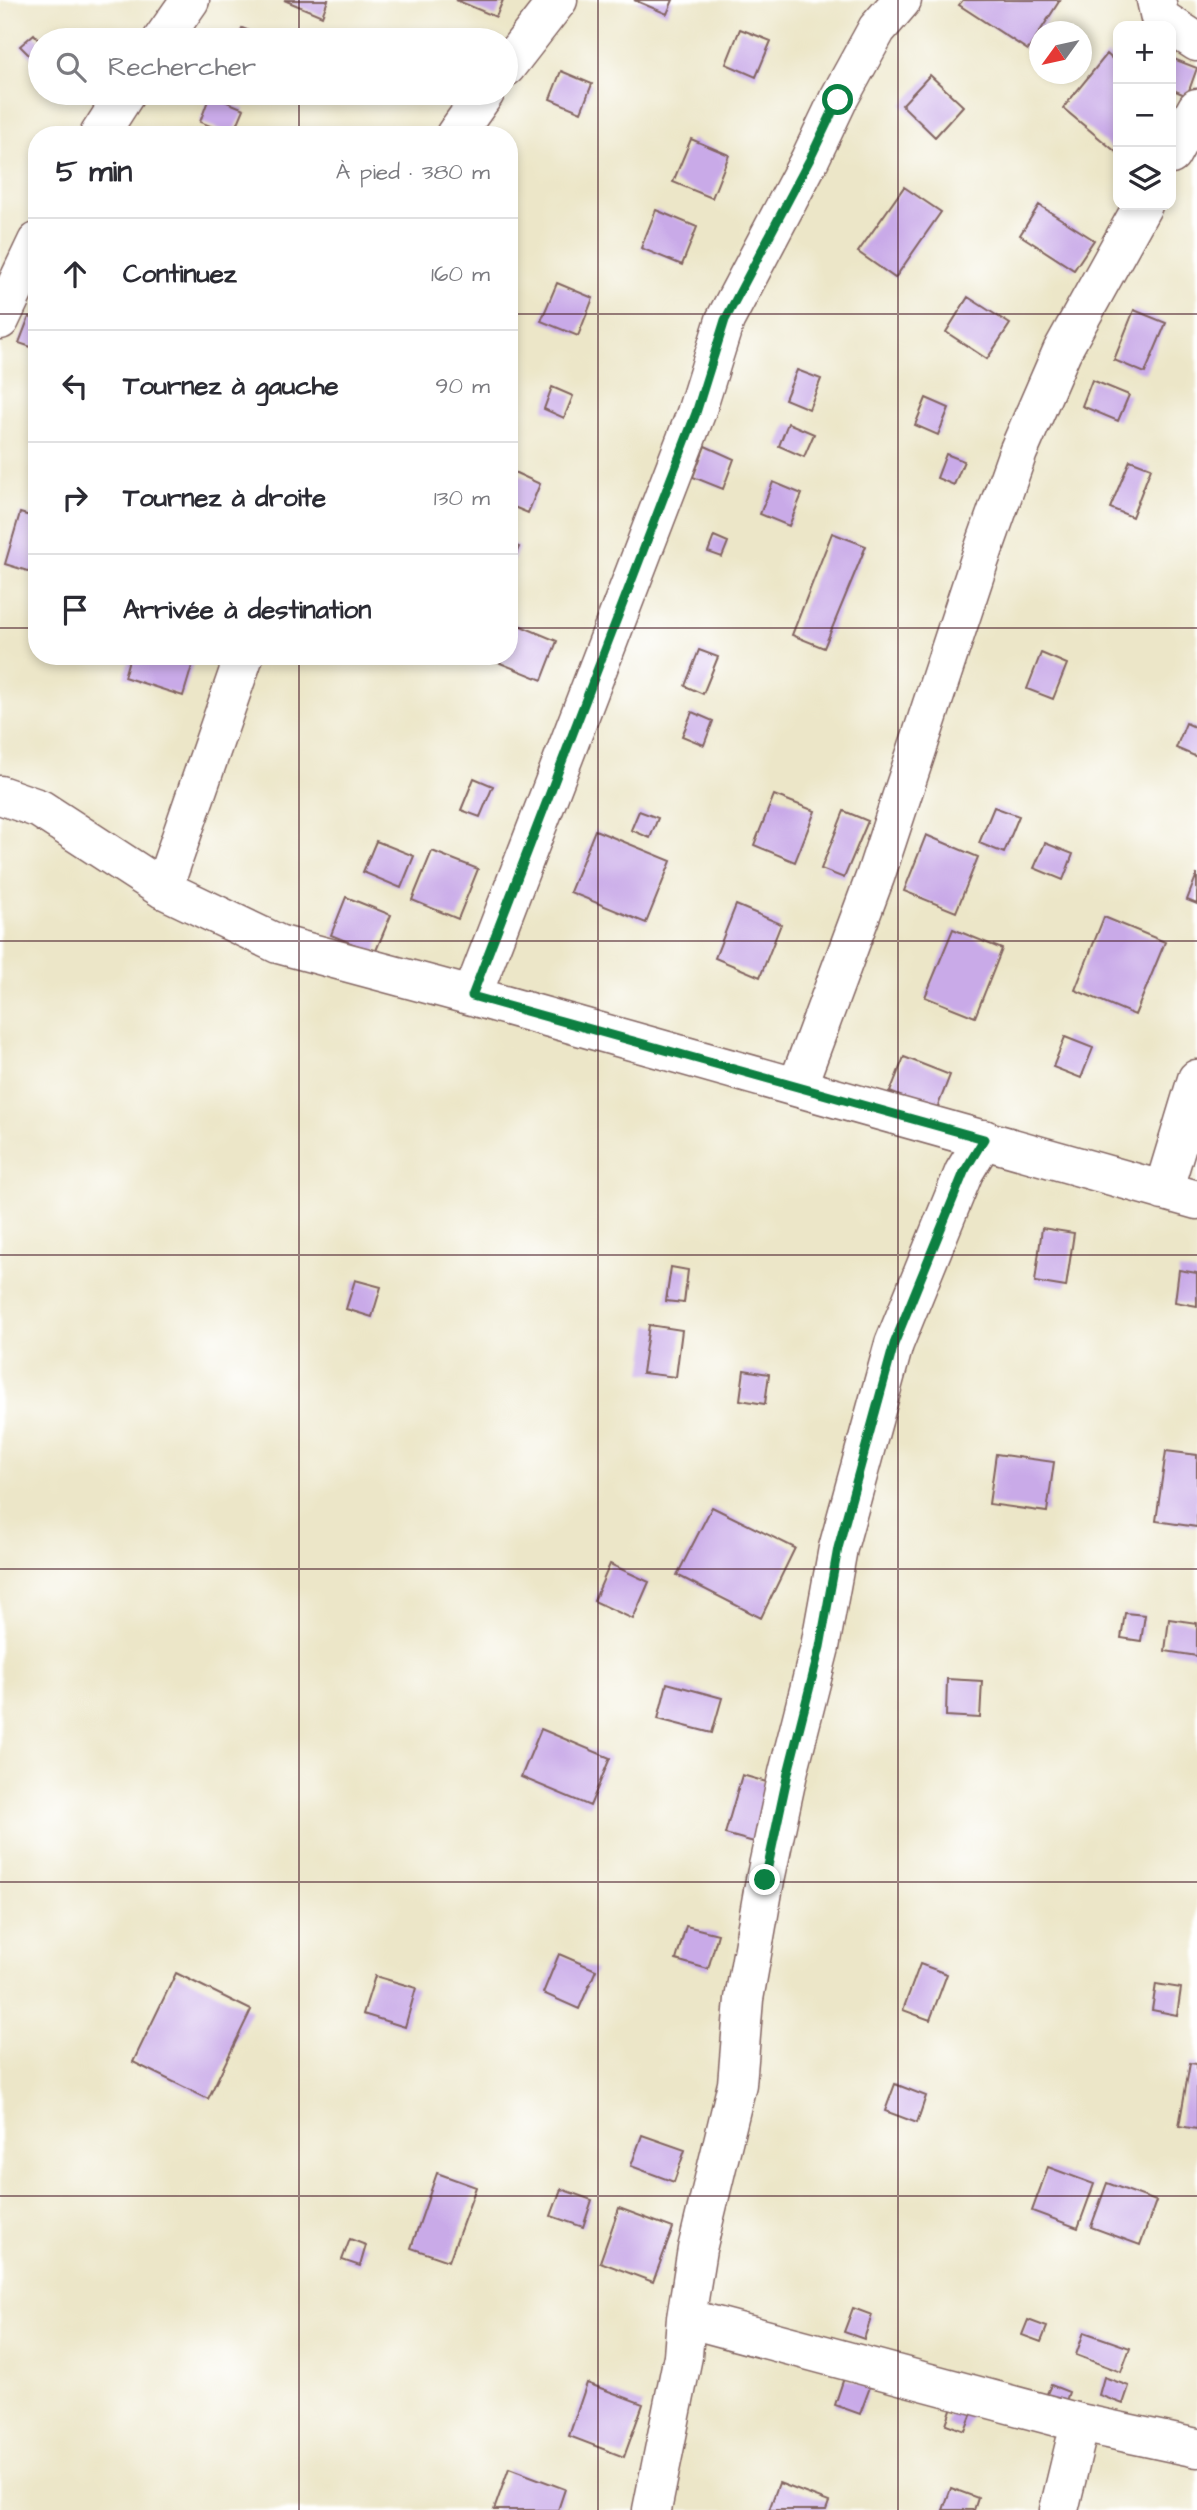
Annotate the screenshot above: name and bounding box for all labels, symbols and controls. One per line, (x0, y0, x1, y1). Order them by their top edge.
north arrow (1029, 21, 1092, 84)
map controls (1113, 21, 1176, 210)
button: + (1113, 21, 1176, 84)
search box (28, 28, 518, 105)
icon: search (52, 48, 90, 86)
text: Rechercher (108, 49, 256, 85)
route start (822, 84, 853, 115)
button: − (1113, 84, 1176, 147)
button: layers (1113, 147, 1176, 210)
text: 5 min (56, 151, 132, 193)
text: À pied · 380 m (336, 156, 490, 188)
icon: ahead (56, 255, 94, 293)
text: Continuez (123, 256, 237, 292)
text: 160 m (431, 258, 490, 290)
icon: left (56, 367, 94, 405)
text: Tournez à gauche (123, 368, 339, 404)
text: 90 m (435, 370, 490, 402)
icon: right (56, 479, 94, 517)
text: Tournez à droite (123, 480, 326, 516)
text: 130 m (434, 482, 490, 514)
icon: arrive (56, 591, 94, 629)
text: Arrivée à destination (123, 592, 371, 628)
route end (749, 1864, 780, 1895)

